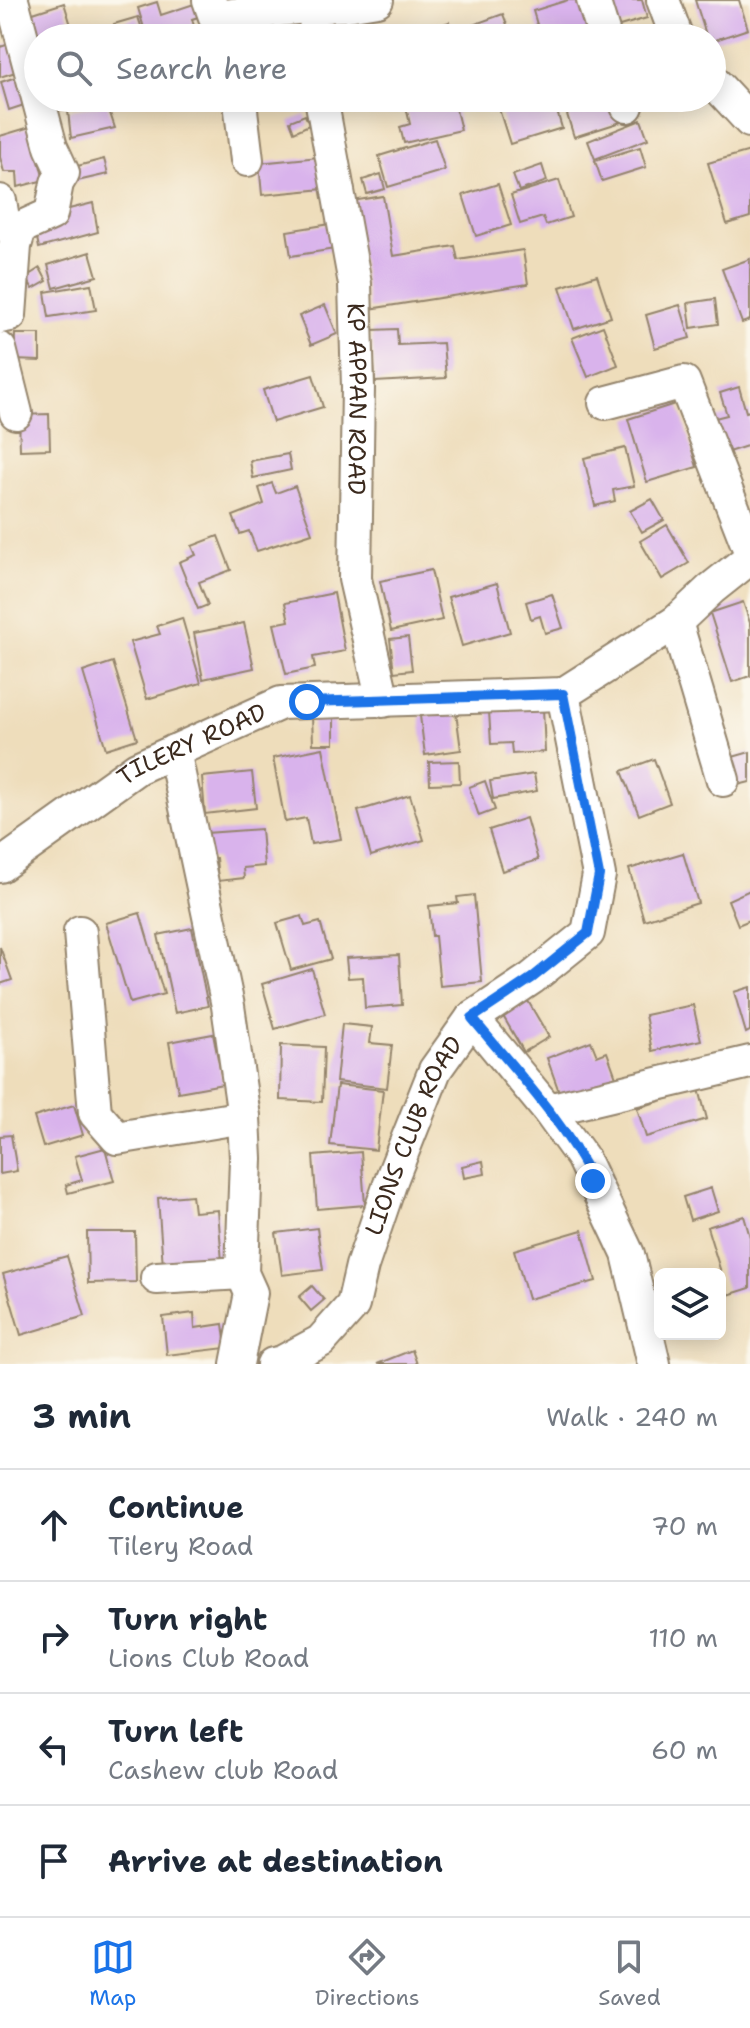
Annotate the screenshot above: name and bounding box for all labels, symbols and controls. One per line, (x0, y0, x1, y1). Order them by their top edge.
search box (24, 24, 726, 112)
icon: search (52, 46, 96, 90)
text: Search here (116, 48, 287, 89)
street label: KP APPAN ROAD (340, 302, 374, 495)
route start (289, 684, 325, 720)
street label: TILERY ROAD (111, 696, 271, 793)
street label: LIONS CLUB ROAD (358, 1030, 470, 1240)
route end (575, 1163, 611, 1199)
map controls (654, 1268, 726, 1340)
button: layers (654, 1268, 726, 1340)
text: 3 min (32, 1393, 131, 1439)
text: Walk · 240 m (546, 1399, 718, 1434)
text: Continue (108, 1487, 244, 1528)
icon: ahead (32, 1503, 76, 1547)
text: 70 m (651, 1508, 718, 1543)
text: Tilery Road (108, 1528, 253, 1563)
text: Turn right (108, 1599, 267, 1640)
icon: right (32, 1615, 76, 1659)
text: 110 m (648, 1620, 718, 1655)
text: Lions Club Road (108, 1640, 309, 1675)
text: Turn left (108, 1711, 243, 1752)
icon: left (32, 1727, 76, 1771)
text: 60 m (651, 1732, 718, 1767)
text: Cashew club Road (108, 1752, 338, 1787)
icon: arrive (32, 1839, 76, 1883)
text: Arrive at destination (108, 1841, 443, 1882)
tab: Map (89, 1935, 136, 2012)
tab: Directions (315, 1935, 420, 2012)
tab: Saved (598, 1935, 661, 2012)

